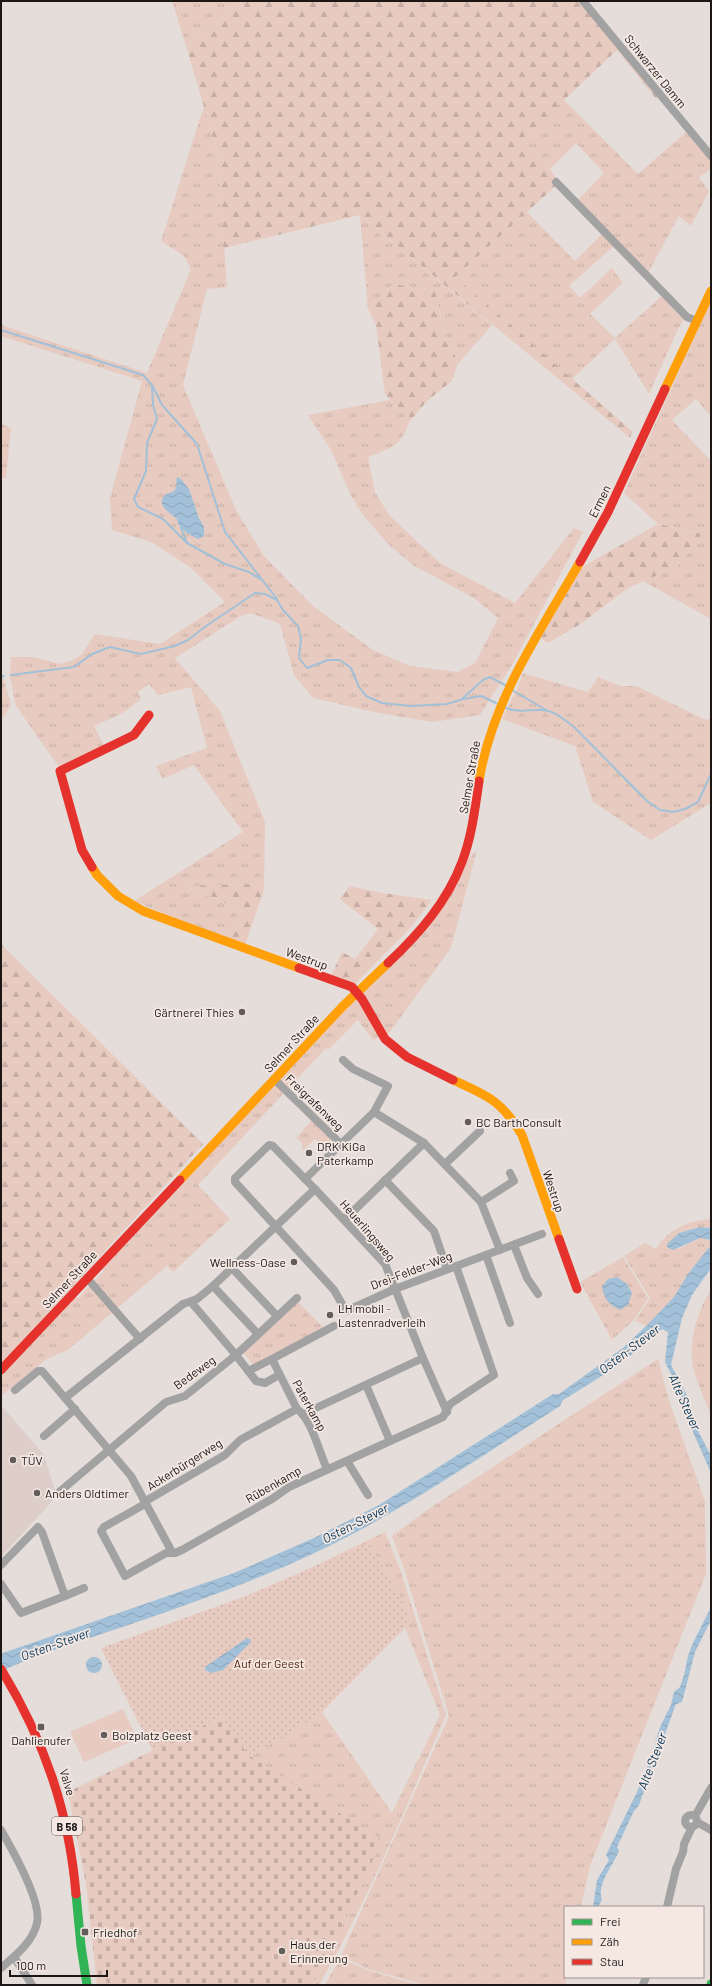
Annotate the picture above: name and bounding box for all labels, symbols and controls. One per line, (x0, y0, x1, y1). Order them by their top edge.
street label: Schwarzer Damm (622, 31, 690, 111)
street label: Ermen (585, 482, 613, 520)
street label: Selmer Straße (456, 739, 482, 815)
street label: Westrup (284, 944, 330, 972)
place label: Gärtnerei Thies (154, 1005, 234, 1019)
marker: Gärtnerei Thies (237, 1007, 247, 1017)
street label: Selmer Straße (261, 1011, 321, 1075)
street label: Freigrafenweg (283, 1071, 347, 1133)
place label: BC BarthConsult (476, 1115, 562, 1129)
marker: BC BarthConsult (463, 1117, 473, 1127)
place label: DRK KiGa Paterkamp (317, 1139, 374, 1167)
marker: DRK KiGa Paterkamp (304, 1148, 314, 1158)
street label: Westrup (540, 1168, 568, 1214)
street label: Heuerlingsweg (338, 1196, 398, 1264)
street label: Selmer Straße (39, 1247, 99, 1311)
street label: Drei-Felder-Weg (368, 1248, 454, 1292)
place label: Wellness-Oase (210, 1255, 286, 1269)
marker: Wellness-Oase (289, 1257, 299, 1267)
place label: LH mobil - Lastenradverleih (338, 1301, 426, 1329)
marker: LH mobil - Lastenradverleih (325, 1310, 335, 1320)
water label: Osten-Stever (595, 1321, 663, 1377)
street label: Bedeweg (170, 1352, 218, 1392)
water label: Alte Stever (666, 1372, 705, 1433)
street label: Paterkamp (290, 1377, 330, 1433)
street label: Ackerbürgerweg (144, 1435, 224, 1493)
place label: TÜV (21, 1453, 43, 1467)
marker: TÜV (8, 1455, 18, 1465)
street label: Rübenkamp (243, 1463, 303, 1505)
place label: Anders Oldtimer (45, 1486, 130, 1500)
marker: Anders Oldtimer (32, 1488, 42, 1498)
water label: Osten-Stever (319, 1499, 391, 1546)
water label: Osten-Stever (18, 1624, 92, 1664)
park label: Auf der Geest (234, 1656, 304, 1670)
marker: Dahlienufer (36, 1722, 46, 1732)
place label: Bolzplatz Geest (112, 1728, 192, 1742)
marker: Bolzplatz Geest (99, 1730, 109, 1740)
water label: Alte Stever (634, 1730, 670, 1792)
place label: Dahlienufer (11, 1733, 71, 1747)
street label: Valve (57, 1767, 79, 1797)
road number: B 58 (52, 1817, 82, 1835)
legend (564, 1906, 704, 1978)
text: Frei (600, 1914, 620, 1928)
place label: Friedhof (93, 1925, 137, 1939)
marker: Friedhof (80, 1927, 90, 1937)
text: Zäh (600, 1934, 619, 1948)
place label: Haus der Erinnerung (290, 1937, 348, 1965)
marker: Haus der Erinnerung (277, 1946, 287, 1956)
scale bar (10, 1952, 107, 1978)
text: Stau (600, 1954, 624, 1968)
text: 100 m (16, 1958, 46, 1972)

